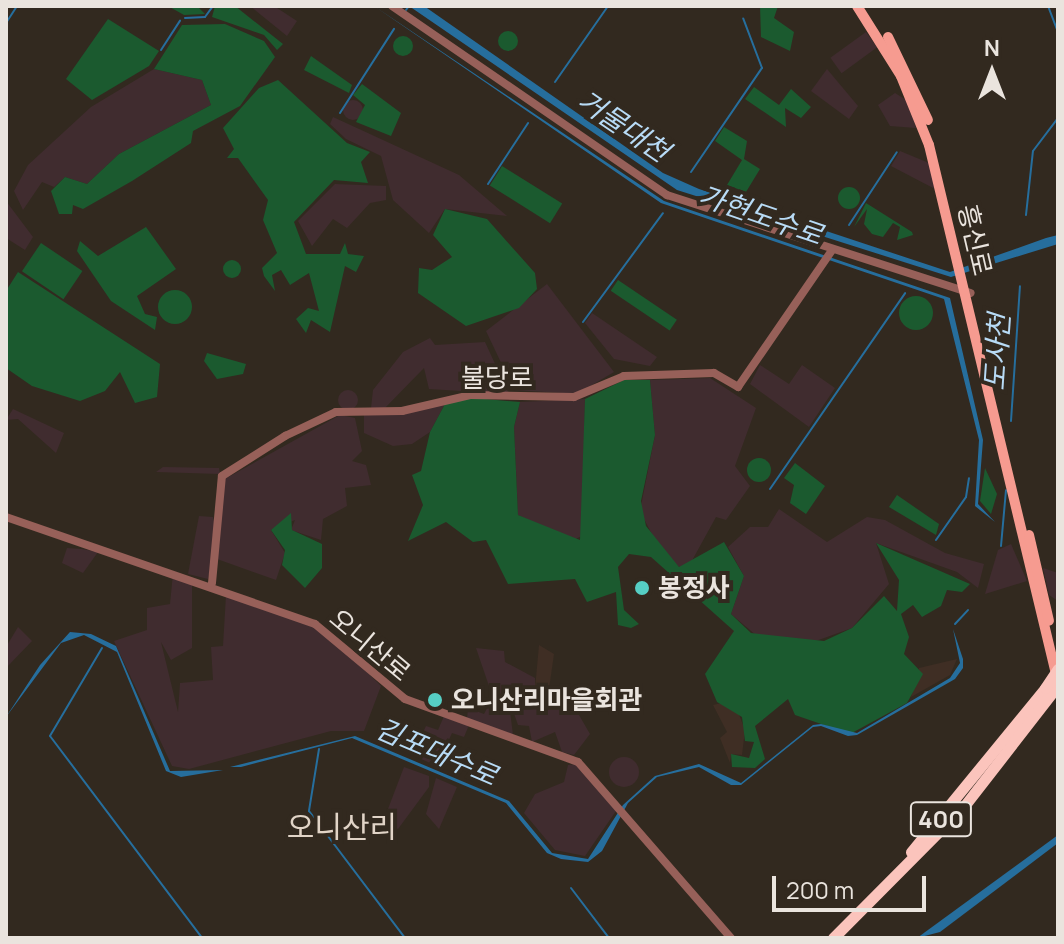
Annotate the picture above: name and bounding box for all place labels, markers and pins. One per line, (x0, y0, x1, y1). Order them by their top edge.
place label: 봉정사 (658, 572, 730, 604)
marker: 봉정사 (633, 579, 651, 597)
place label: 오니산리마을회관 (451, 684, 642, 716)
marker: 오니산리마을회관 (426, 691, 444, 709)

